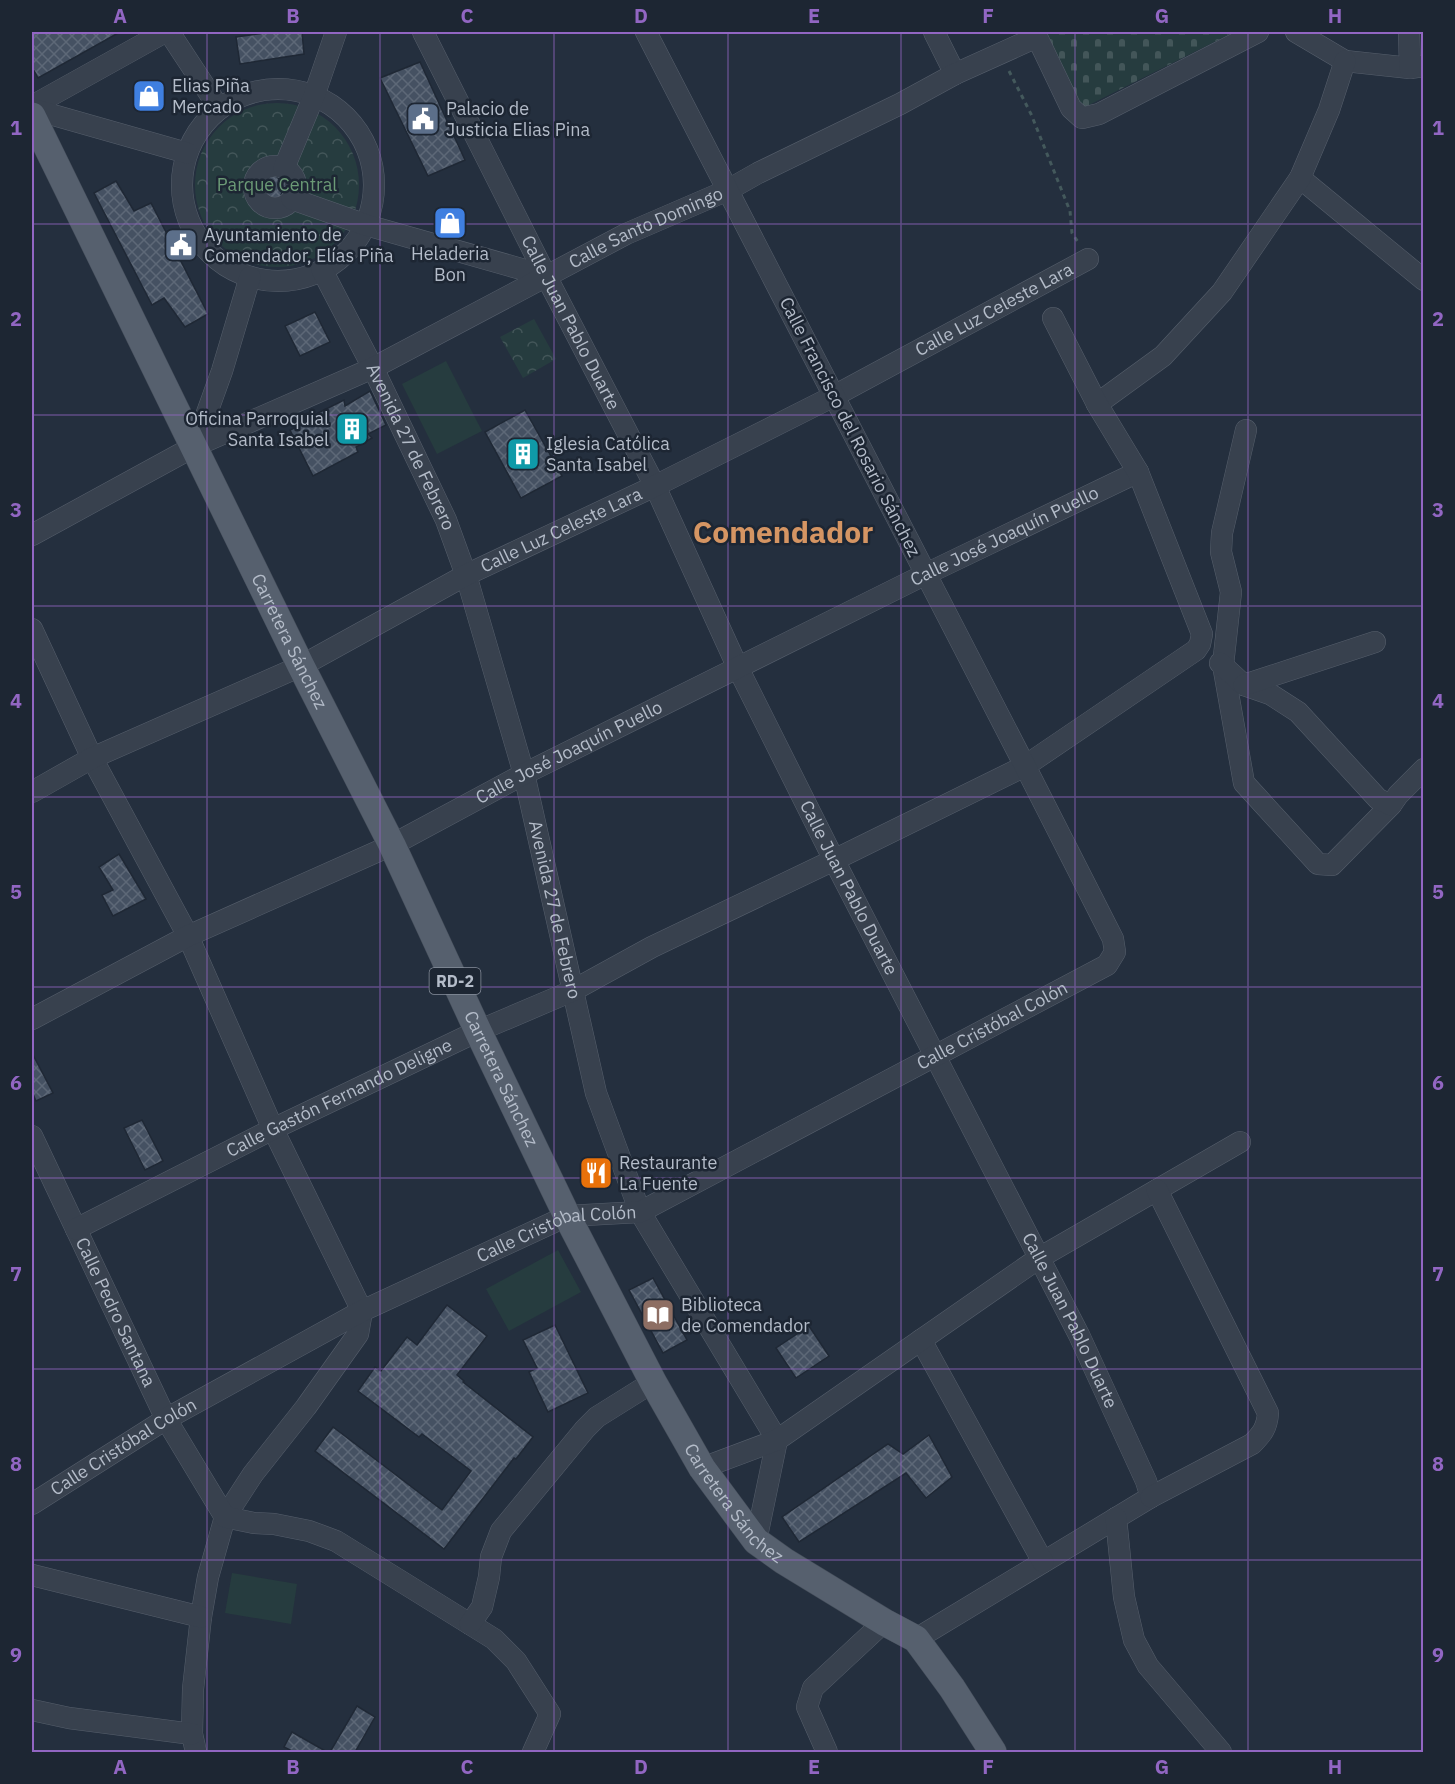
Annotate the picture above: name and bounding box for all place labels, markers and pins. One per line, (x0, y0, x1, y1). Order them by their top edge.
place label: Elias Piña Mercado (172, 74, 250, 118)
shop icon: Elias Piña Mercado (131, 78, 167, 114)
place label: Palacio de Justicia Elias Pina (446, 97, 590, 141)
public building icon: Palacio de Justicia Elias Pina (405, 101, 441, 137)
shop icon: Heladeria Bon (432, 205, 468, 241)
place label: Ayuntamiento de Comendador, Elías Piña (204, 223, 394, 267)
public building icon: Ayuntamiento de Comendador, Elías Piña (163, 227, 199, 263)
place label: Heladeria Bon (411, 242, 489, 286)
place label: Oficina Parroquial Santa Isabel (185, 407, 329, 451)
building icon: Oficina Parroquial Santa Isabel (334, 411, 370, 447)
place label: Iglesia Católica Santa Isabel (546, 432, 670, 476)
building icon: Iglesia Católica Santa Isabel (505, 436, 541, 472)
place label: Restaurante La Fuente (619, 1151, 718, 1195)
restaurant icon: Restaurante La Fuente (578, 1155, 614, 1191)
place label: Biblioteca de Comendador (681, 1293, 810, 1337)
library icon: Biblioteca de Comendador (640, 1297, 676, 1333)

